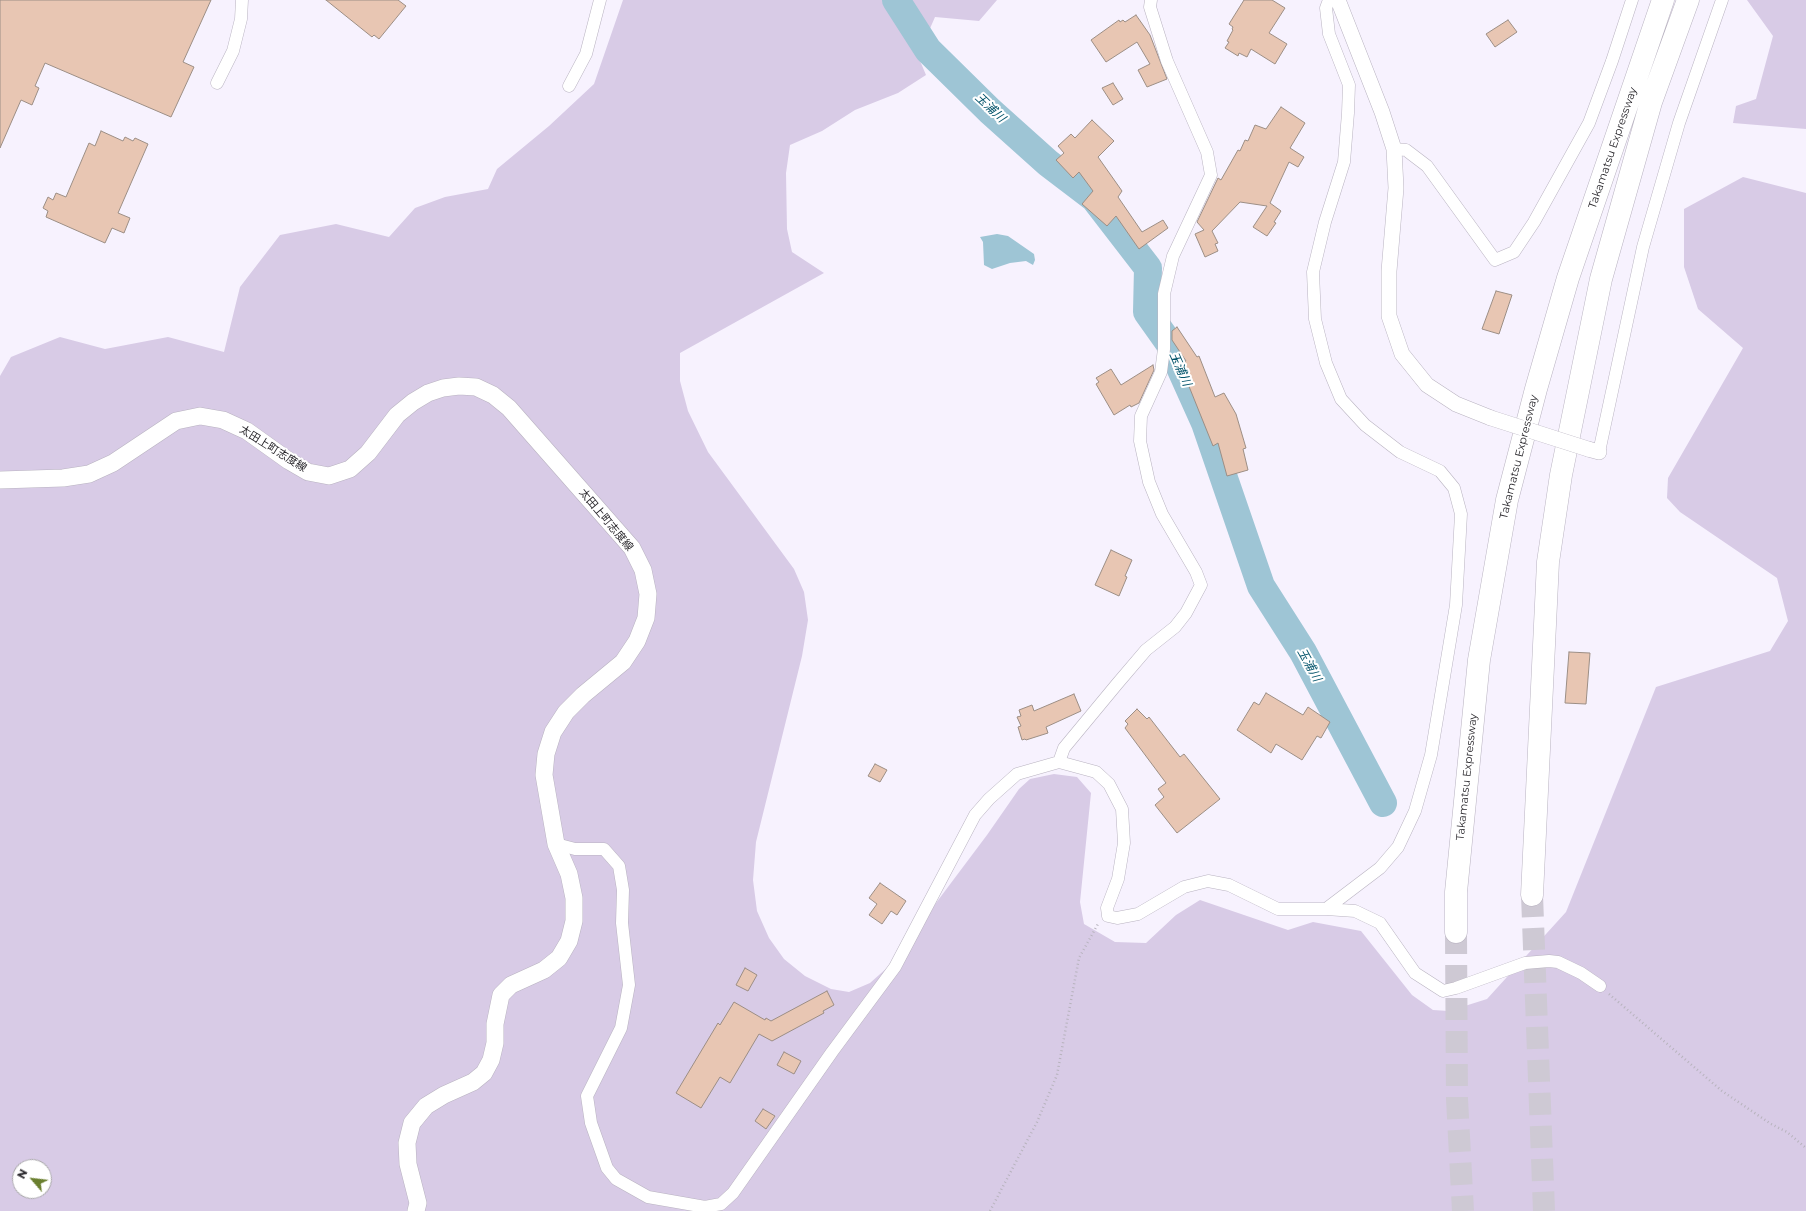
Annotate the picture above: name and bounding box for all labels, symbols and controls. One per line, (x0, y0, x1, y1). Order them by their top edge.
street label: Takamatsu Expressway (1586, 86, 1640, 210)
water label: 玉浦川 (972, 90, 1008, 126)
water label: 玉浦川 (1166, 350, 1194, 388)
street label: Takamatsu Expressway (1497, 394, 1541, 520)
street label: 太田上町志度線 (237, 423, 309, 475)
street label: 太田上町志度線 (576, 486, 636, 554)
water label: 玉浦川 (1294, 646, 1324, 684)
street label: Takamatsu Expressway (1454, 713, 1480, 841)
north arrow (12, 1159, 52, 1199)
text: N (14, 1167, 31, 1181)

